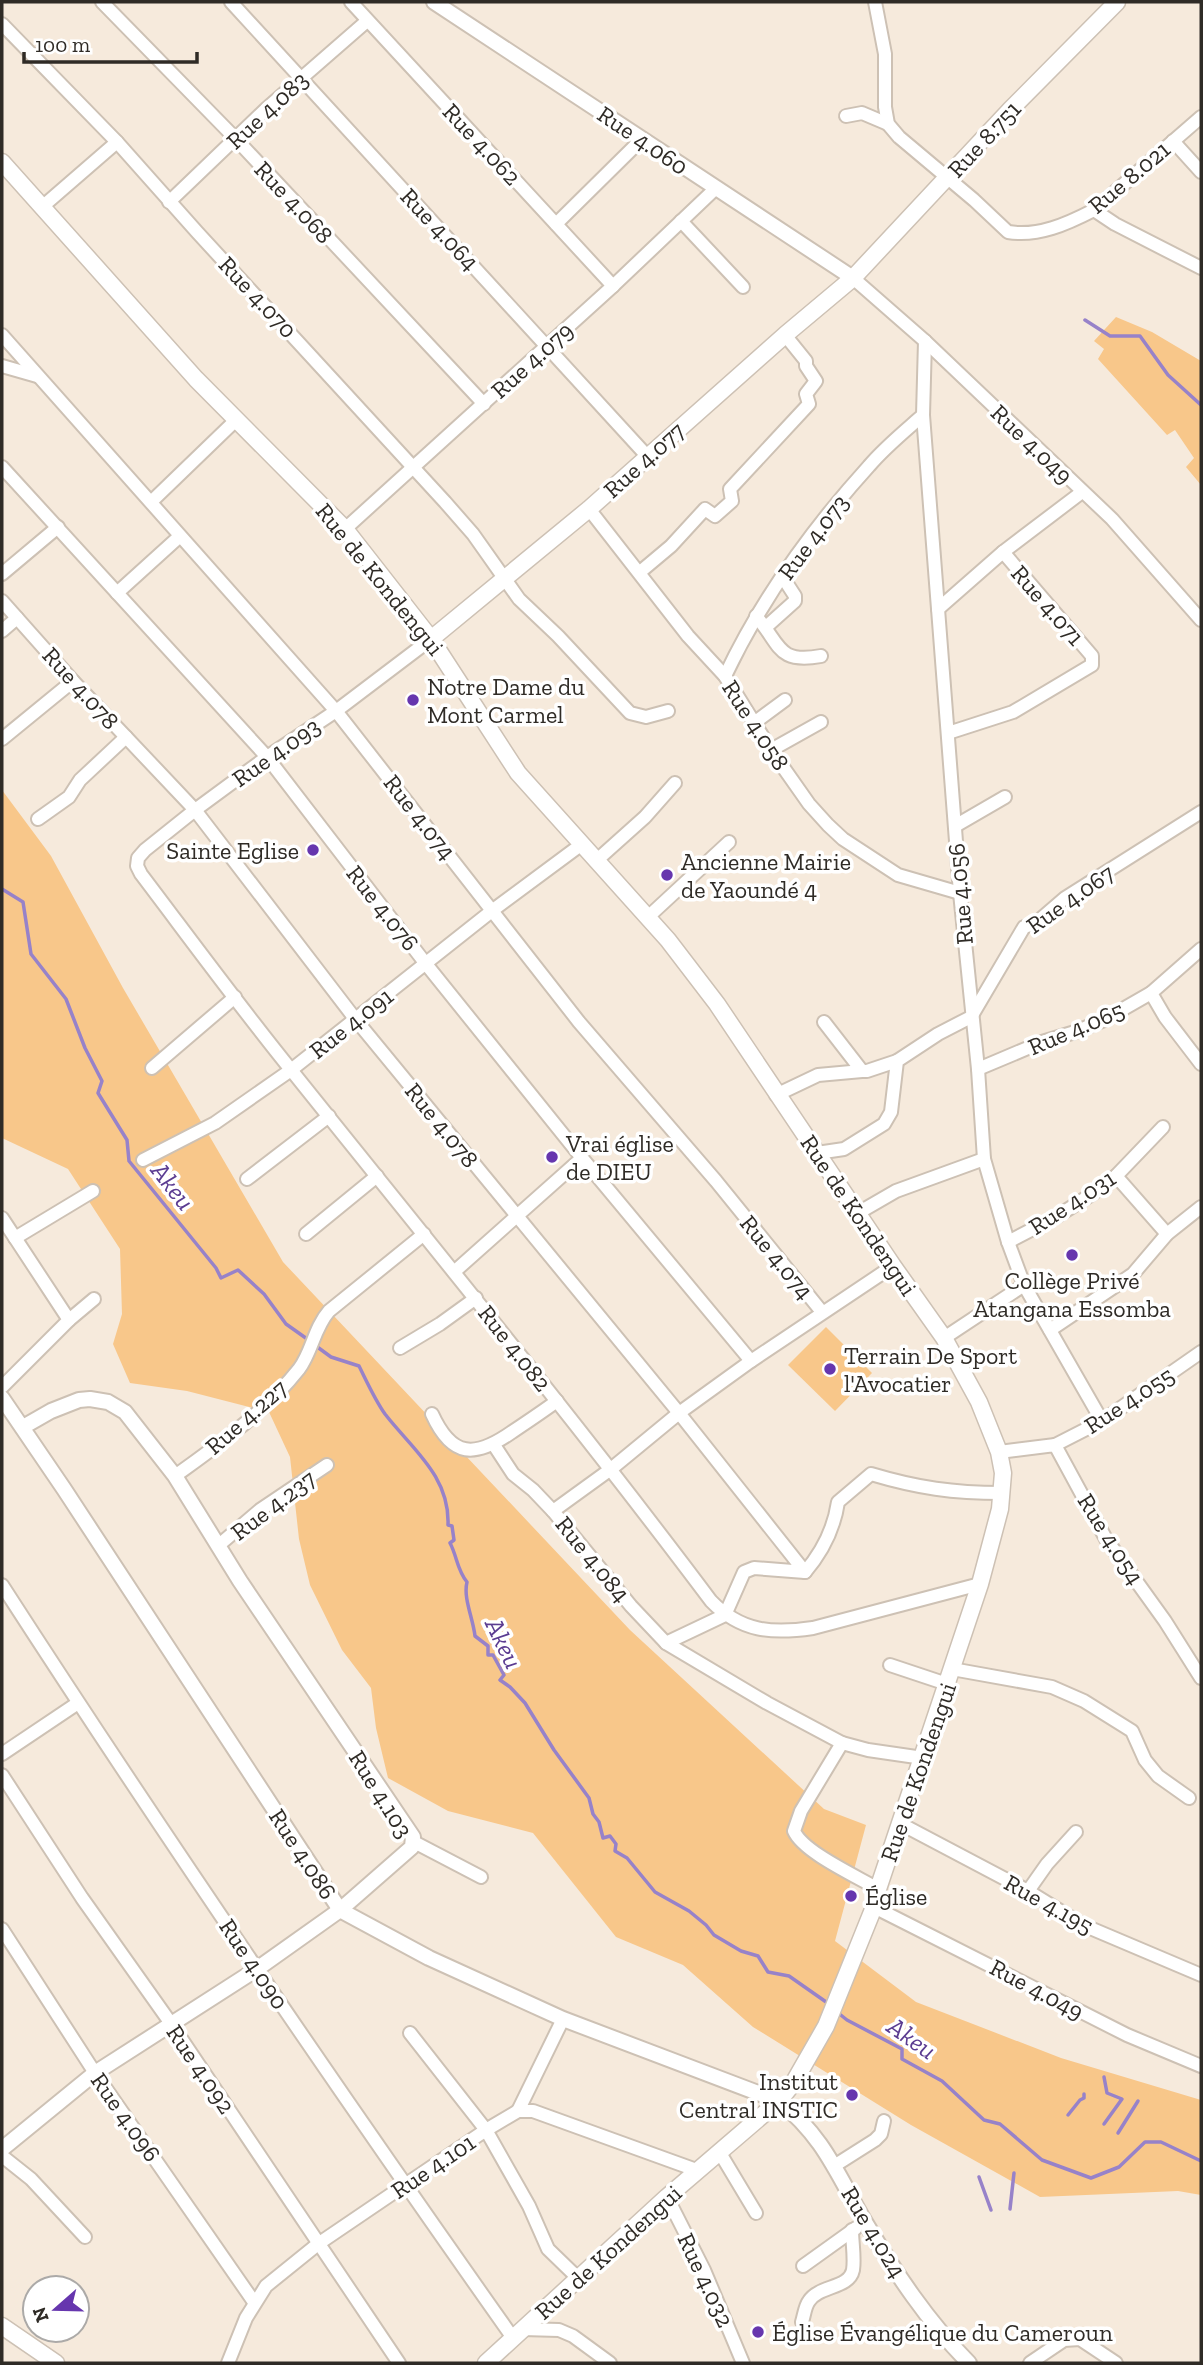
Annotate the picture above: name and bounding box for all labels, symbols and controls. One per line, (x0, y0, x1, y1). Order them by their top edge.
scale bar (24, 21, 198, 65)
text: 100 m (35, 32, 90, 57)
street label: Rue 4.083 (220, 65, 314, 155)
street label: Rue 8.751 (941, 95, 1027, 183)
street label: Rue 4.062 (437, 97, 527, 191)
street label: Rue 4.060 (592, 99, 694, 181)
street label: Rue 8.021 (1082, 134, 1176, 220)
street label: Rue 4.068 (249, 155, 339, 249)
street label: Rue 4.064 (395, 182, 485, 276)
street label: Rue 4.070 (213, 250, 303, 344)
street label: Rue 4.079 (485, 316, 579, 404)
street label: Rue 4.049 (985, 398, 1079, 490)
street label: Rue 4.077 (597, 416, 691, 504)
street label: Rue 4.073 (771, 489, 855, 585)
street label: Rue de Kondengui (310, 497, 450, 661)
street label: Rue 4.071 (1005, 559, 1091, 651)
street label: Rue 4.078 (37, 641, 125, 735)
place label: Notre Dame du Mont Carmel (427, 672, 585, 729)
street label: Rue 4.058 (716, 674, 796, 776)
marker: Notre Dame du Mont Carmel (405, 692, 421, 708)
street label: Rue 4.093 (226, 711, 326, 793)
street label: Rue 4.074 (378, 769, 462, 865)
place label: Sainte Eglise (166, 836, 299, 865)
marker: Sainte Eglise (305, 842, 321, 858)
street label: Rue 4.056 (941, 842, 979, 946)
place label: Ancienne Mairie de Yaoundé 4 (681, 847, 851, 904)
street label: Rue 4.067 (1020, 858, 1120, 940)
street label: Rue 4.076 (341, 859, 425, 957)
marker: Ancienne Mairie de Yaoundé 4 (659, 867, 675, 883)
street label: Rue 4.091 (303, 981, 399, 1065)
street label: Rue 4.065 (1024, 995, 1128, 1061)
street label: Rue 4.078 (399, 1077, 485, 1173)
place label: Vrai église de DIEU (565, 1129, 674, 1186)
street label: Rue de Kondengui (795, 1129, 924, 1301)
marker: Vrai église de DIEU (544, 1149, 560, 1165)
water label: Akeu (144, 1155, 202, 1217)
street label: Rue 4.031 (1023, 1163, 1121, 1241)
street label: Rue 4.074 (734, 1209, 820, 1305)
marker: Collège Privé Atangana Essomba (1064, 1247, 1080, 1263)
place label: Collège Privé Atangana Essomba (973, 1266, 1171, 1323)
street label: Rue 4.082 (472, 1299, 558, 1397)
place label: Terrain De Sport l'Avocatier (844, 1341, 1017, 1398)
street label: Rue 4.055 (1079, 1360, 1179, 1440)
marker: Terrain De Sport l'Avocatier (822, 1361, 838, 1377)
street label: Rue 4.227 (199, 1374, 293, 1460)
street label: Rue 4.237 (225, 1464, 321, 1546)
street label: Rue 4.054 (1072, 1488, 1150, 1590)
street label: Rue 4.084 (550, 1510, 637, 1608)
water label: Akeu (478, 1611, 530, 1674)
street label: Rue de Kondengui (874, 1678, 962, 1865)
street label: Rue 4.103 (343, 1745, 419, 1843)
street label: Rue 4.086 (263, 1803, 343, 1905)
street label: Rue 4.195 (999, 1868, 1099, 1940)
place label: Église (865, 1882, 927, 1911)
marker: Église (843, 1888, 859, 1904)
street label: Rue 4.090 (213, 1913, 295, 2015)
street label: Rue 4.049 (985, 1952, 1089, 2026)
water label: Akeu (880, 2009, 943, 2066)
street label: Rue 4.092 (161, 2019, 241, 2119)
street label: Rue 4.096 (85, 2067, 167, 2167)
place label: Institut Central INSTIC (679, 2067, 838, 2124)
marker: Institut Central INSTIC (844, 2087, 860, 2103)
street label: Rue 4.101 (385, 2127, 481, 2205)
street label: Rue de Kondengui (529, 2178, 688, 2325)
street label: Rue 4.024 (835, 2181, 913, 2283)
street label: Rue 4.032 (672, 2228, 740, 2332)
north arrow (21, 2274, 91, 2344)
text: N (27, 2304, 54, 2325)
place label: Église Évangélique du Cameroun (772, 2318, 1113, 2347)
marker: Église Évangélique du Cameroun (750, 2324, 766, 2340)

